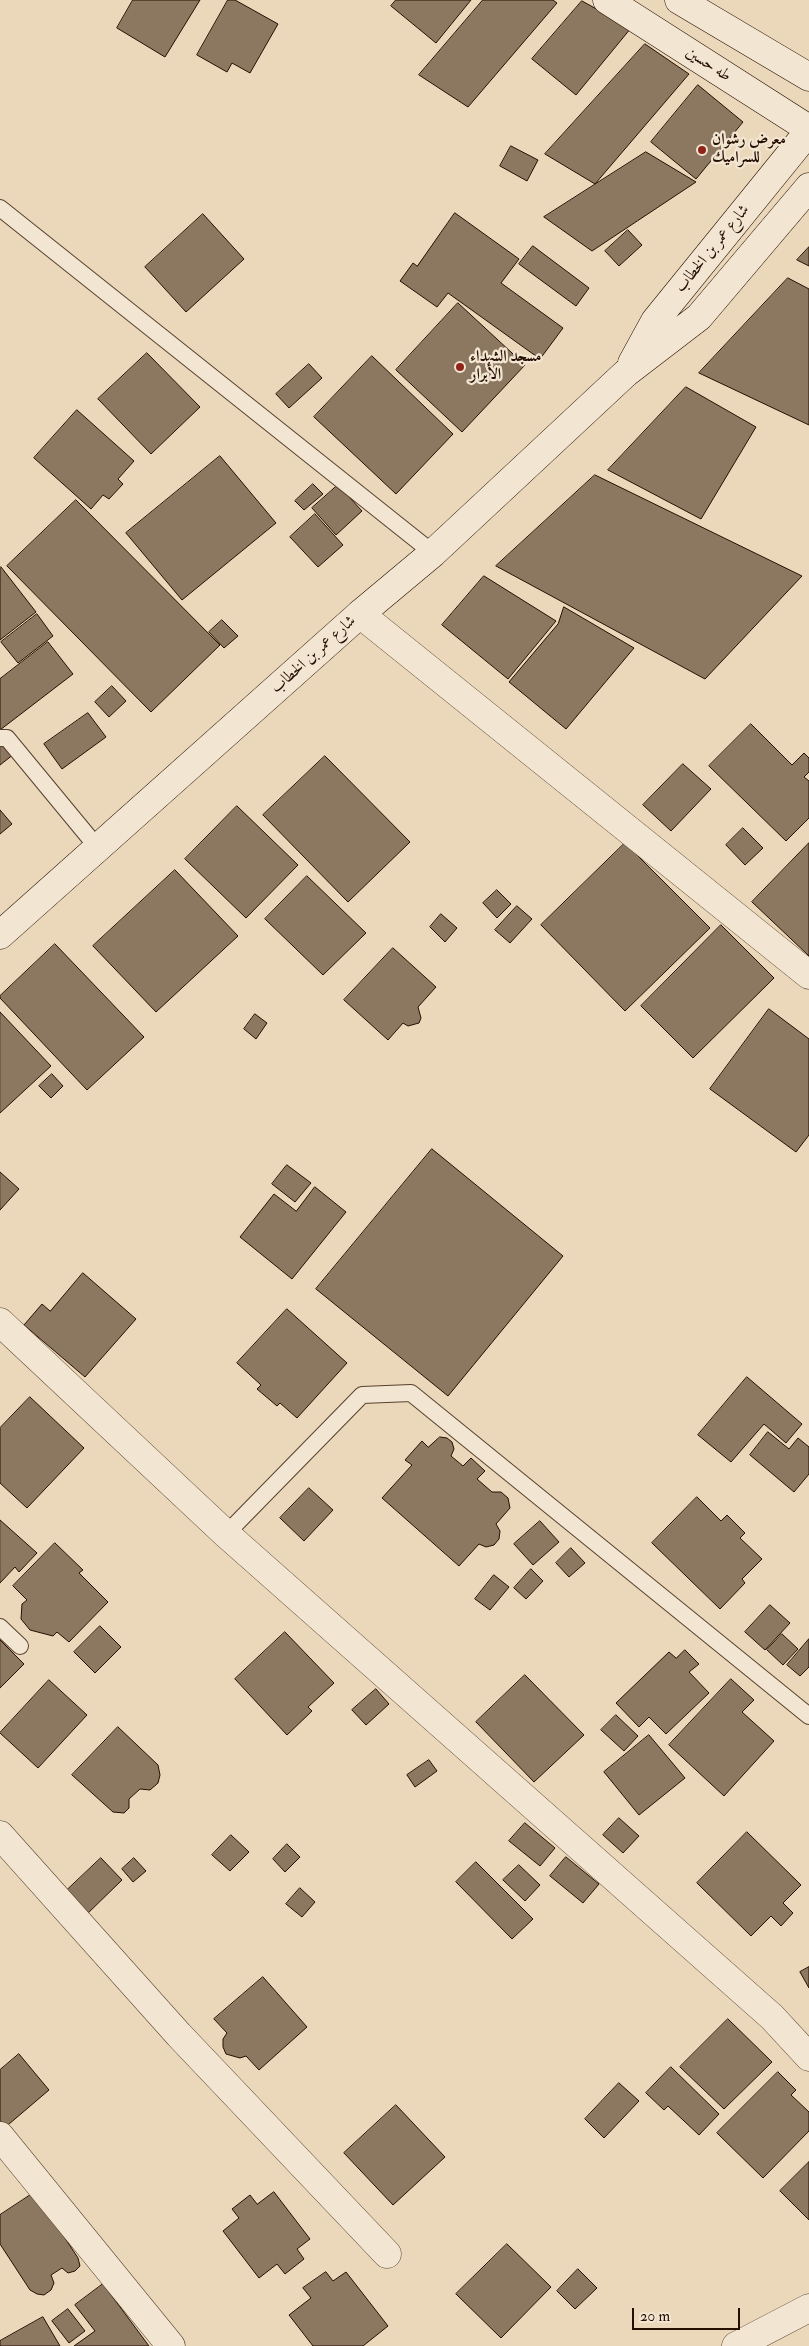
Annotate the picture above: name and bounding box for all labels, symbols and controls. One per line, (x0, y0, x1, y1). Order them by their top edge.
street label: طه حسين (682, 43, 734, 87)
place label: معرض رشوان للسراميك (712, 131, 786, 169)
marker: معرض رشوان للسراميك (696, 144, 708, 156)
street label: شارع عمر بن الخطاب (672, 201, 754, 297)
place label: مسجد الشهداء الأبرار (470, 348, 542, 386)
marker: مسجد الشهداء الأبرار (454, 361, 466, 373)
street label: شارع عمر بن الخطاب (268, 612, 360, 698)
scale bar (634, 2298, 742, 2330)
text: 20 m (640, 2307, 670, 2326)

